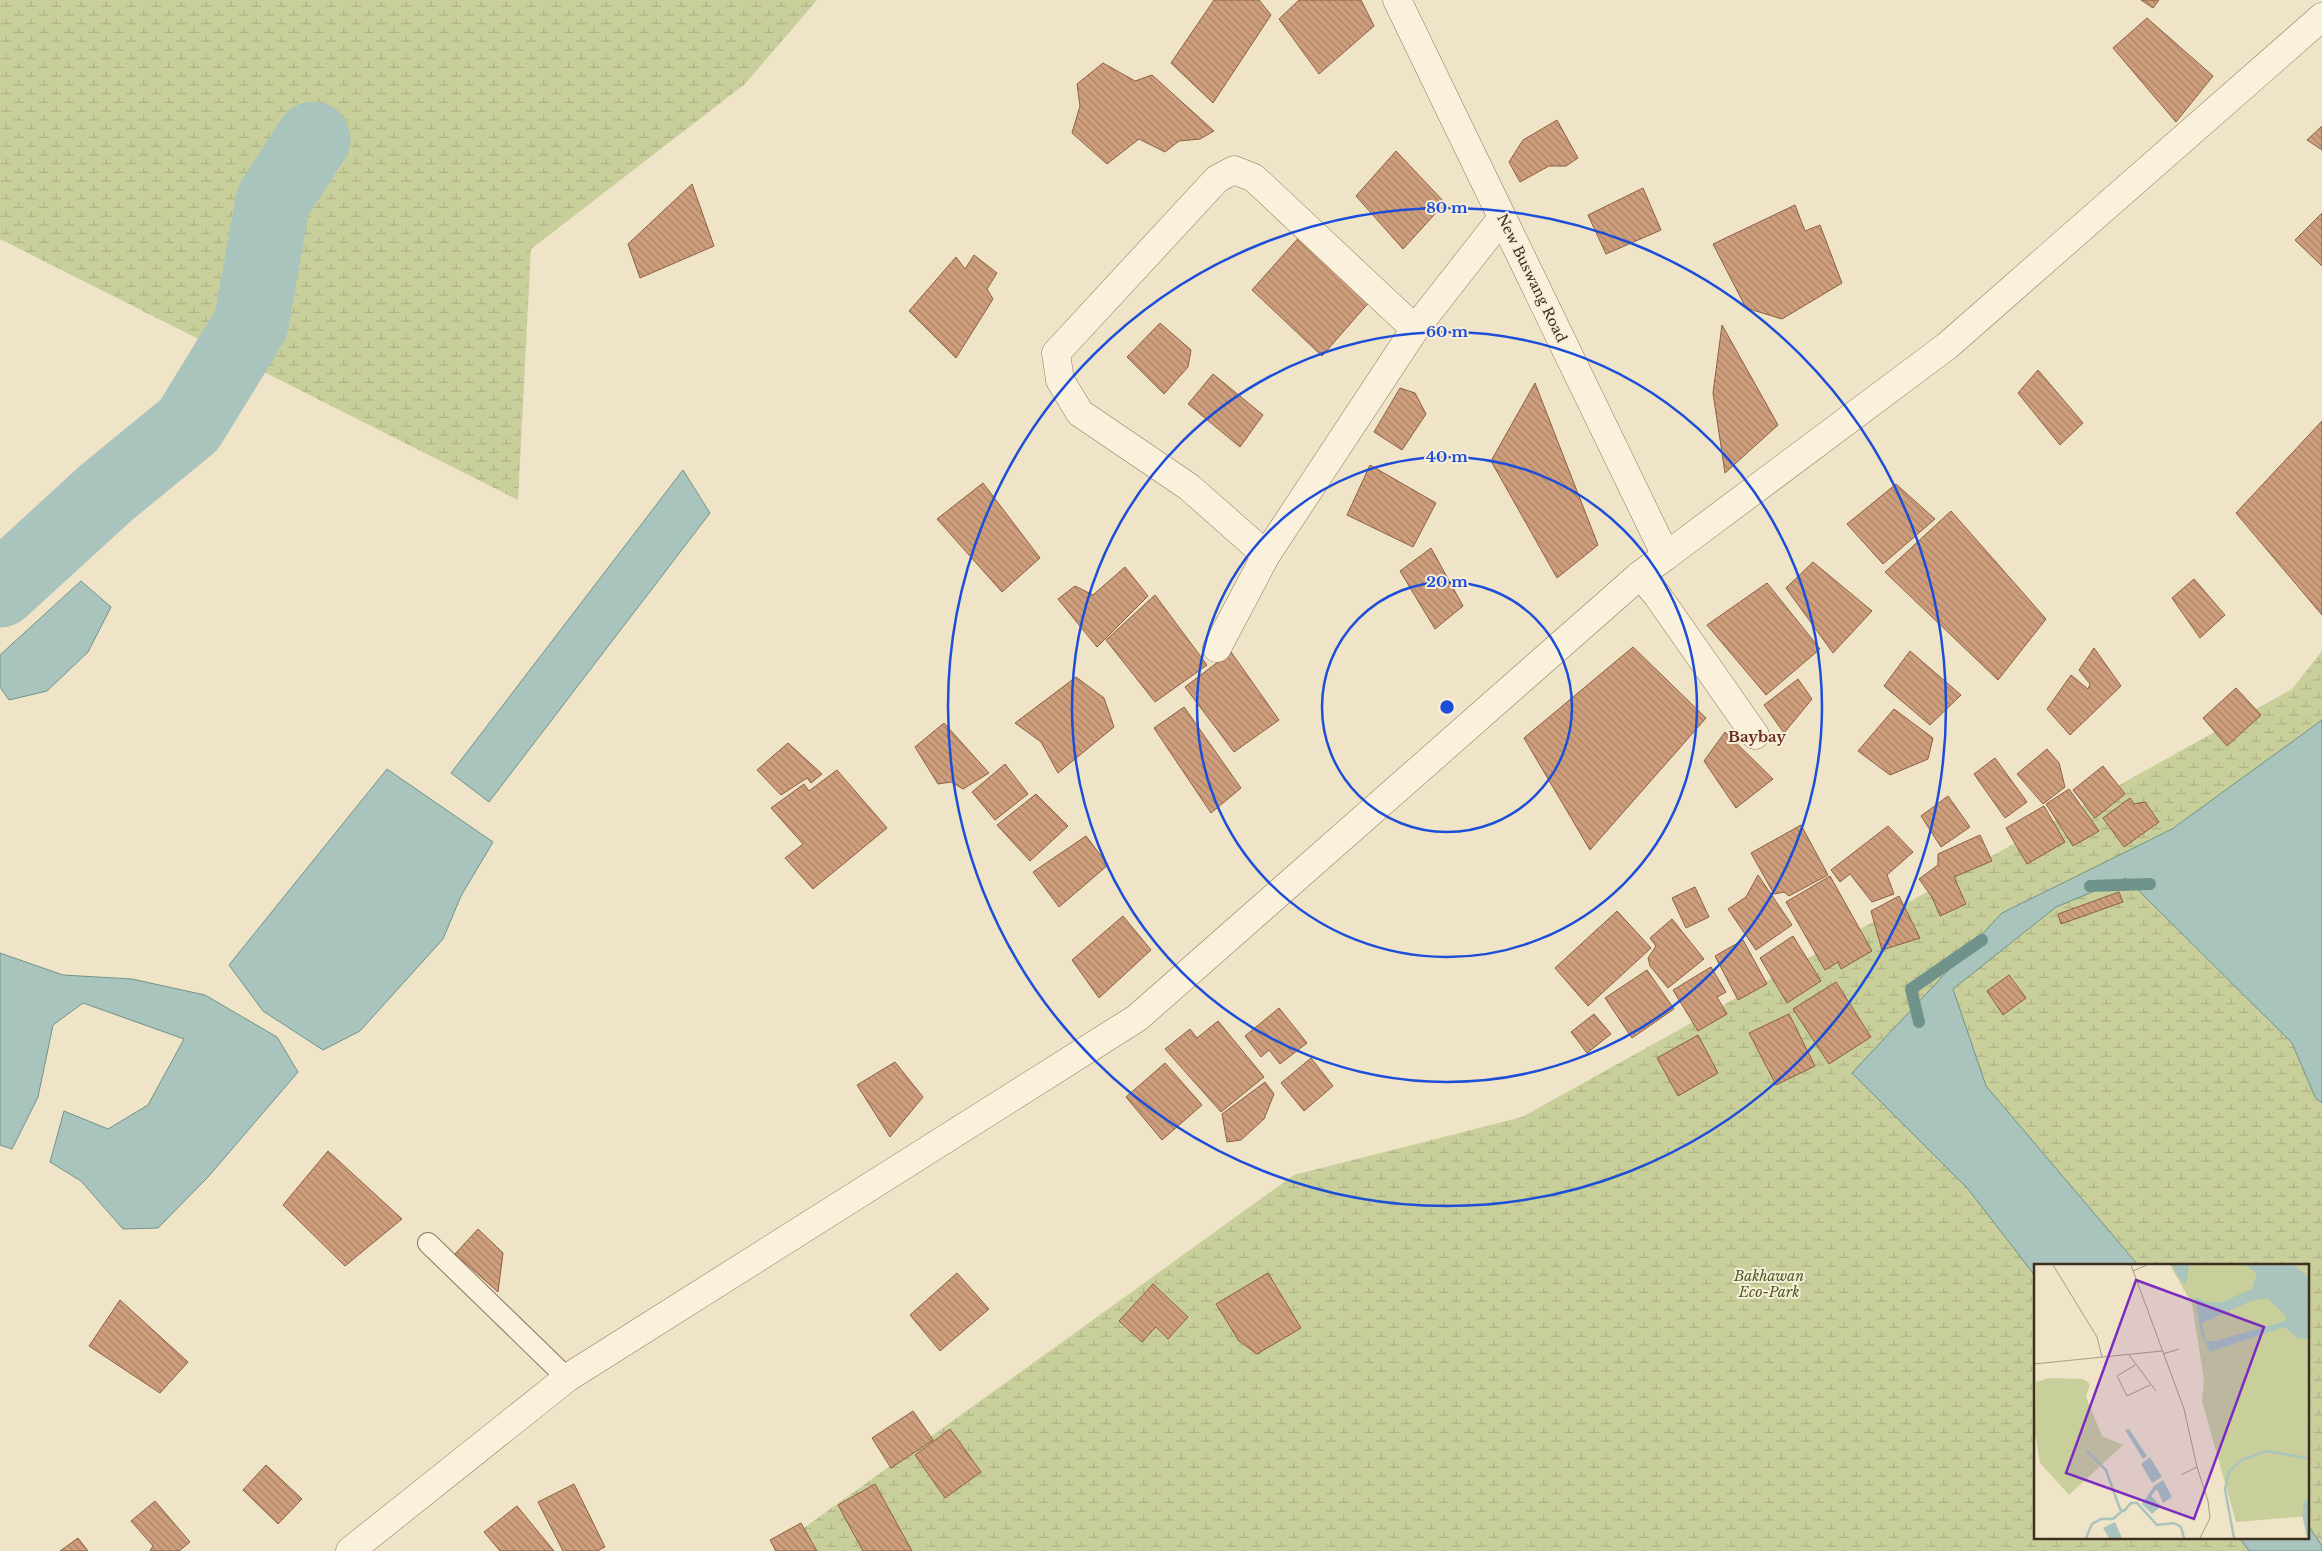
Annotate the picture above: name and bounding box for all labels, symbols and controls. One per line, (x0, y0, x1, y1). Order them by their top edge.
text: 80 m (1426, 198, 1468, 217)
street label: New Buswang Road (1493, 211, 1571, 346)
text: 60 m (1426, 322, 1468, 341)
text: 40 m (1426, 447, 1468, 466)
text: 20 m (1426, 572, 1468, 591)
centre of rings (1438, 698, 1456, 716)
district label: Baybay (1728, 727, 1786, 746)
inset map (2034, 1264, 2310, 1538)
park label: Bakhawan Eco-Park (1733, 1267, 1804, 1301)

